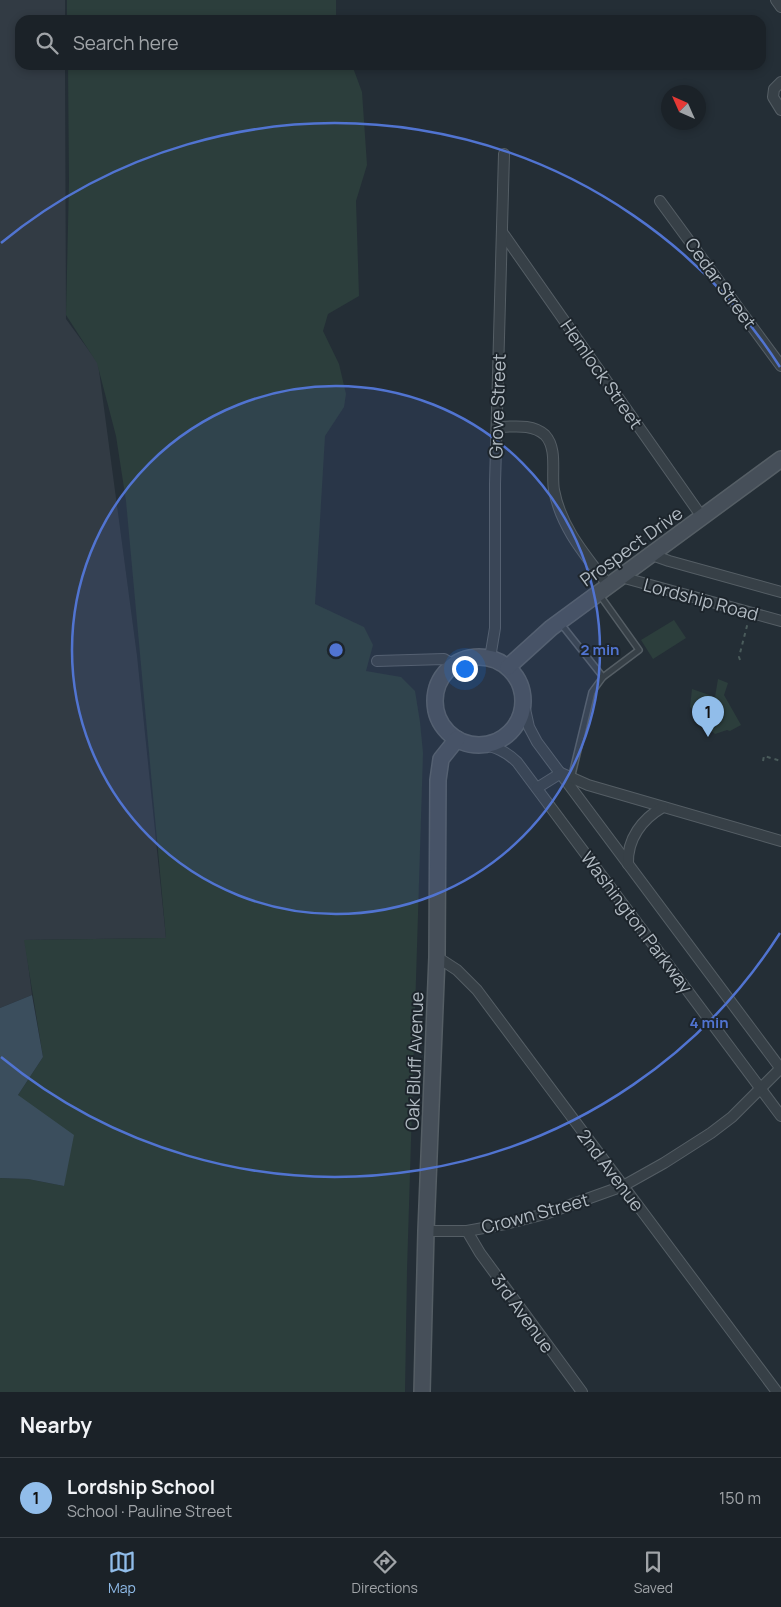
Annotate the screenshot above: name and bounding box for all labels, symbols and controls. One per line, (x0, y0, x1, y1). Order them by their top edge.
search box (15, 15, 766, 70)
icon: search (33, 29, 61, 57)
text: Search here (73, 30, 179, 56)
north arrow (661, 85, 706, 130)
street label: Cedar Street (680, 233, 762, 333)
street label: Hemlock Street (555, 315, 649, 433)
street label: Grove Street (483, 353, 511, 459)
street label: Prospect Drive (575, 501, 687, 591)
street label: Lordship Road (641, 572, 761, 626)
text: 2 min (580, 639, 620, 660)
centre of rings (327, 641, 345, 659)
your location (452, 656, 478, 682)
pin: 1 (692, 696, 724, 737)
street label: Washington Parkway (576, 846, 699, 998)
street label: Oak Bluff Avenue (400, 991, 428, 1131)
text: 4 min (689, 1012, 729, 1033)
street label: 2nd Avenue (572, 1124, 650, 1216)
street label: Crown Street (479, 1187, 591, 1239)
street label: 3rd Avenue (486, 1269, 560, 1357)
text: Nearby (20, 1411, 92, 1439)
text: Lordship School (67, 1474, 215, 1500)
text: 1 (32, 1487, 40, 1509)
text: 150 m (719, 1487, 761, 1509)
text: School · Pauline Street (67, 1500, 232, 1522)
tab: Map (108, 1548, 136, 1597)
tab: Directions (352, 1548, 418, 1597)
tab: Saved (634, 1548, 673, 1597)

